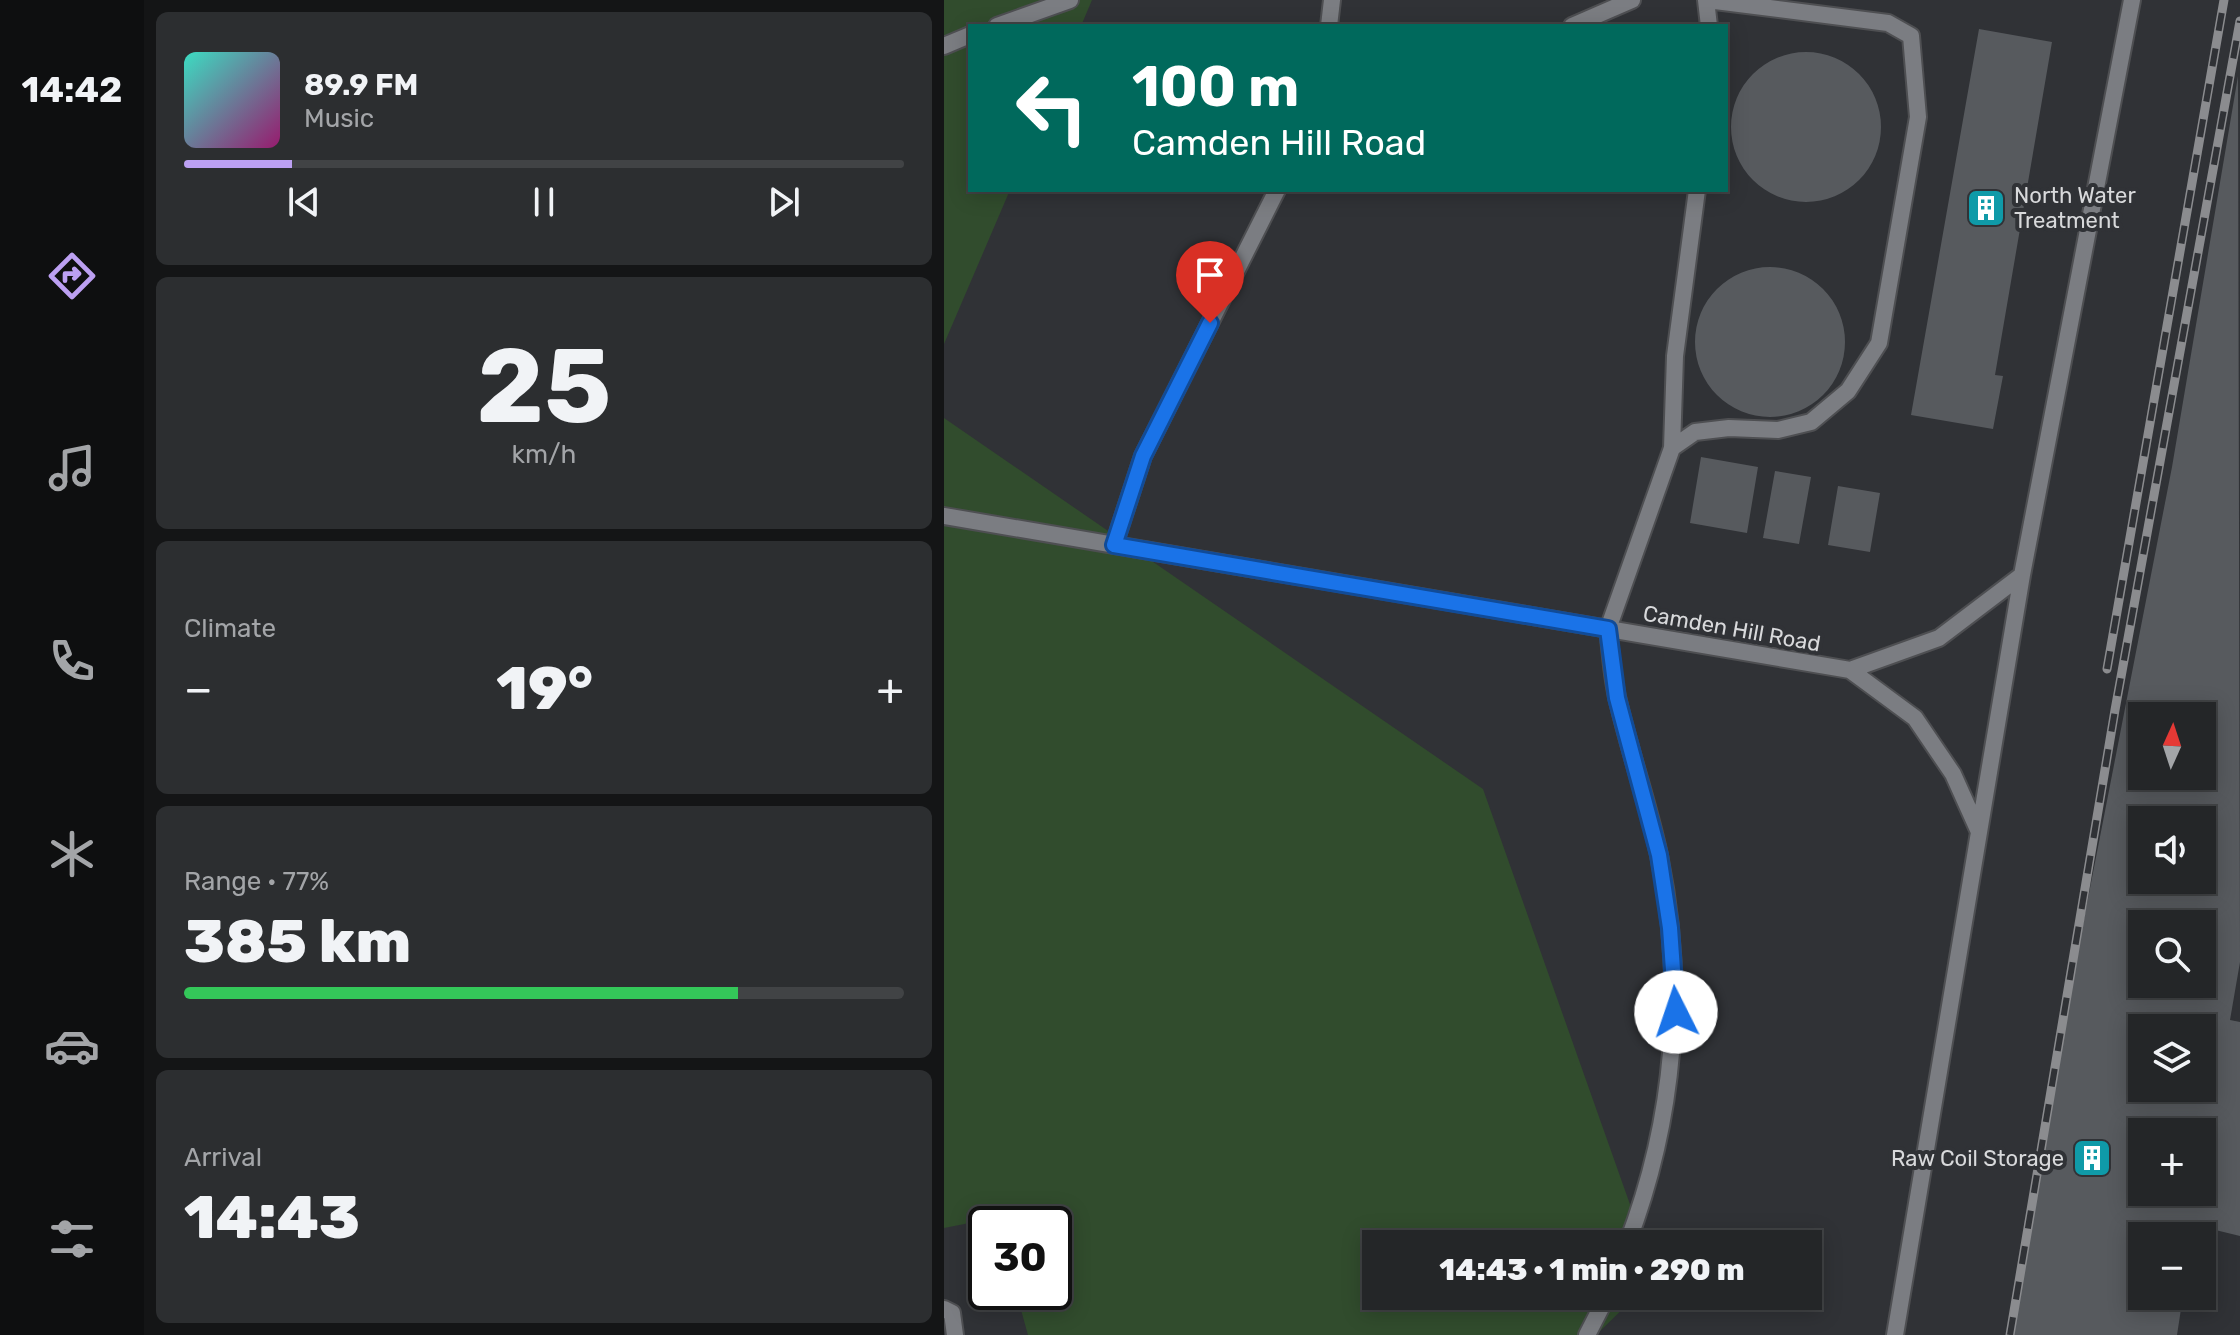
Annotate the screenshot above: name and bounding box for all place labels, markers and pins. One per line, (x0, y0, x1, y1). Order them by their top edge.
place label: North Water Treatment (2014, 182, 2136, 234)
building icon: North Water Treatment (1965, 187, 2007, 229)
pin (1176, 241, 1244, 323)
building icon: Raw Coil Storage (2071, 1137, 2113, 1179)
place label: Raw Coil Storage (1891, 1145, 2064, 1172)

